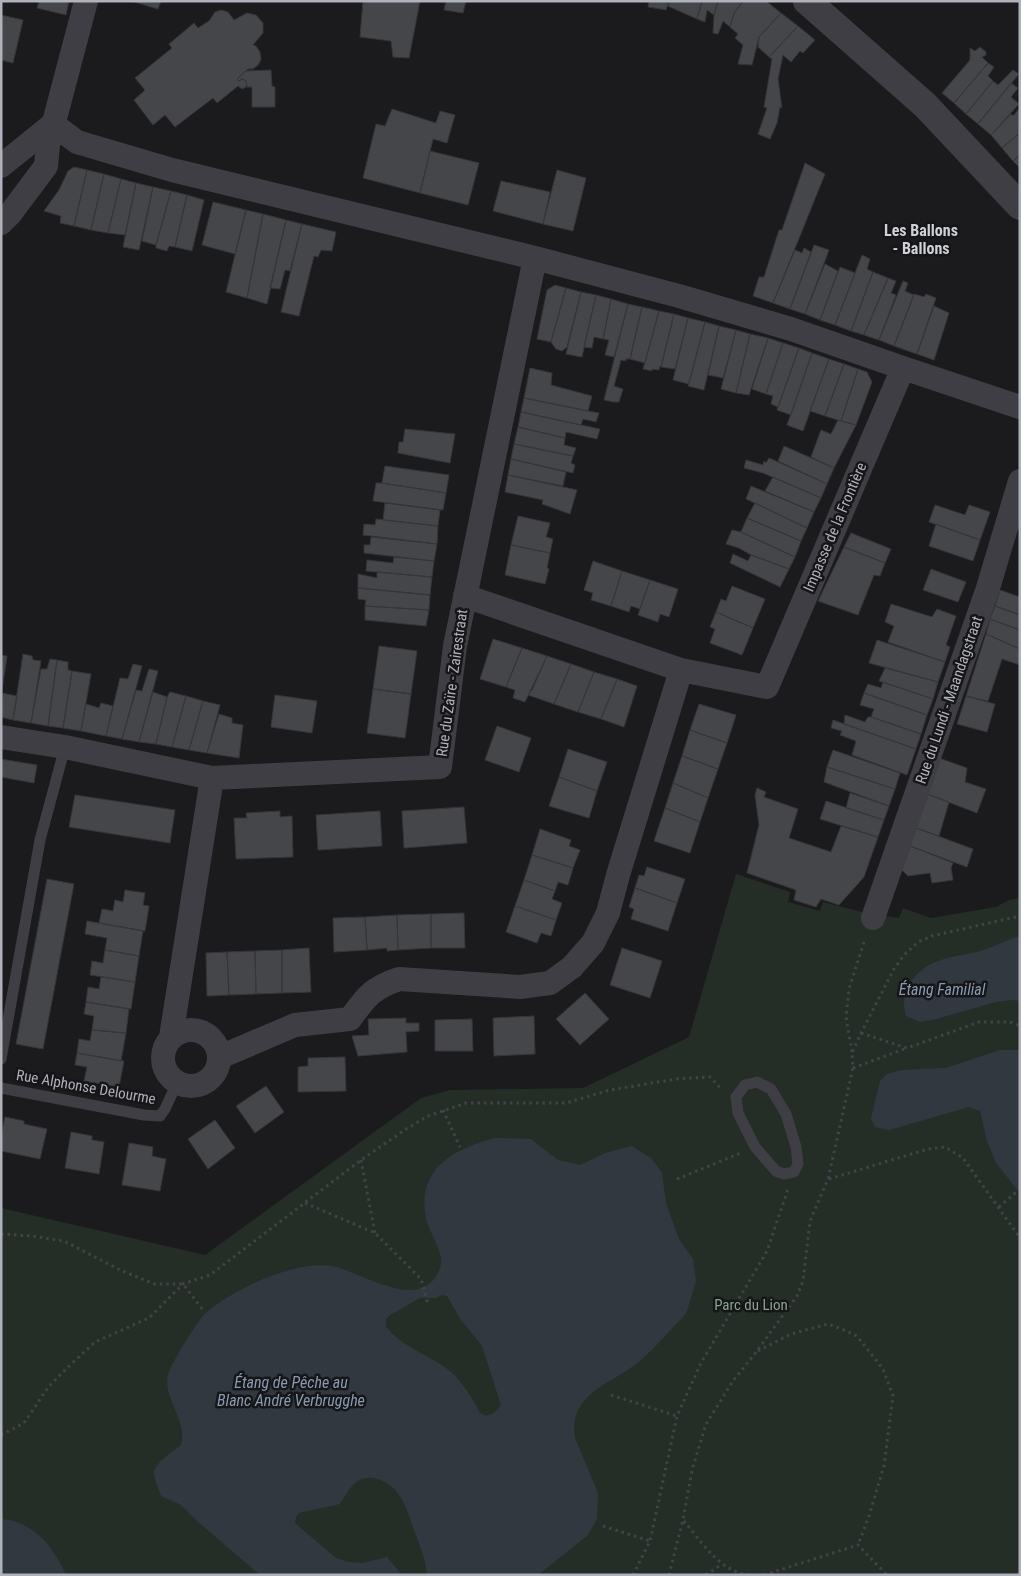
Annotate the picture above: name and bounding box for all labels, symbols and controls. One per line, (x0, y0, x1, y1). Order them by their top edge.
district label: Les Ballons - Ballons (884, 221, 958, 258)
street label: Impasse de la Frontière (800, 460, 870, 594)
street label: Rue du Zaïre - Zairestraat (433, 608, 471, 758)
street label: Rue du Lundi - Maandagstraat (912, 614, 986, 786)
water label: Étang Familial (899, 980, 986, 999)
street label: Rue Alphonse Delourme (15, 1066, 157, 1108)
park label: Parc du Lion (714, 1296, 788, 1314)
water label: Étang de Pêche au Blanc André Verbrugghe (217, 1373, 365, 1410)

